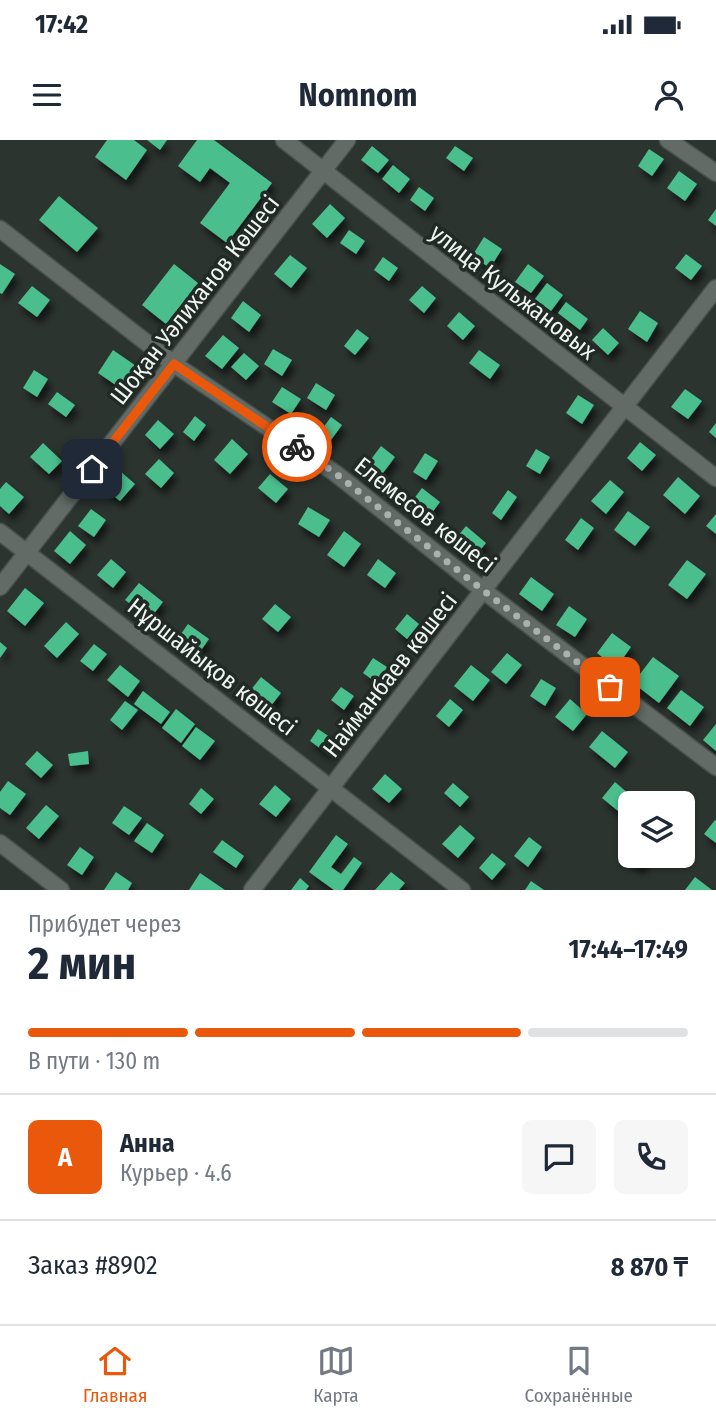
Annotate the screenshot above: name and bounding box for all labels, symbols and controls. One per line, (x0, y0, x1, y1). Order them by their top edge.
text: 17:42 (35, 9, 88, 40)
icon: menu (28, 76, 66, 114)
text: Nomnom (299, 76, 417, 114)
icon: person (650, 76, 688, 114)
street label: Шоқан Уәлиханов Көшесі (105, 190, 285, 410)
street label: улица Кульжановых (424, 219, 602, 366)
courier (262, 412, 332, 482)
icon: bike (278, 428, 316, 466)
pin (62, 439, 122, 499)
icon: home (73, 450, 111, 488)
street label: Елемесов көшесі (349, 451, 501, 579)
street label: Найманбаев көшесі (317, 587, 463, 763)
street label: Нұршайықов көшесі (122, 593, 302, 741)
pin (580, 657, 640, 717)
icon: bag (591, 668, 629, 706)
map controls (618, 791, 695, 868)
button: layers (618, 791, 695, 868)
text: Прибудет через (28, 910, 181, 938)
text: 17:44–17:49 (569, 934, 688, 965)
text: 2 мин (28, 936, 136, 991)
text: В пути · 130 m (28, 1047, 160, 1075)
button: chat (522, 1120, 596, 1194)
button: phone (614, 1120, 688, 1194)
text: Анна (120, 1128, 175, 1159)
text: А (58, 1142, 72, 1173)
text: Курьер · 4.6 (120, 1159, 232, 1187)
text: Заказ #8902 (28, 1250, 158, 1281)
text: 8 870 ₸ (611, 1252, 688, 1283)
tab: Главная (83, 1342, 147, 1407)
tab: Карта (313, 1342, 359, 1407)
tab: Сохранённые (525, 1342, 633, 1407)

